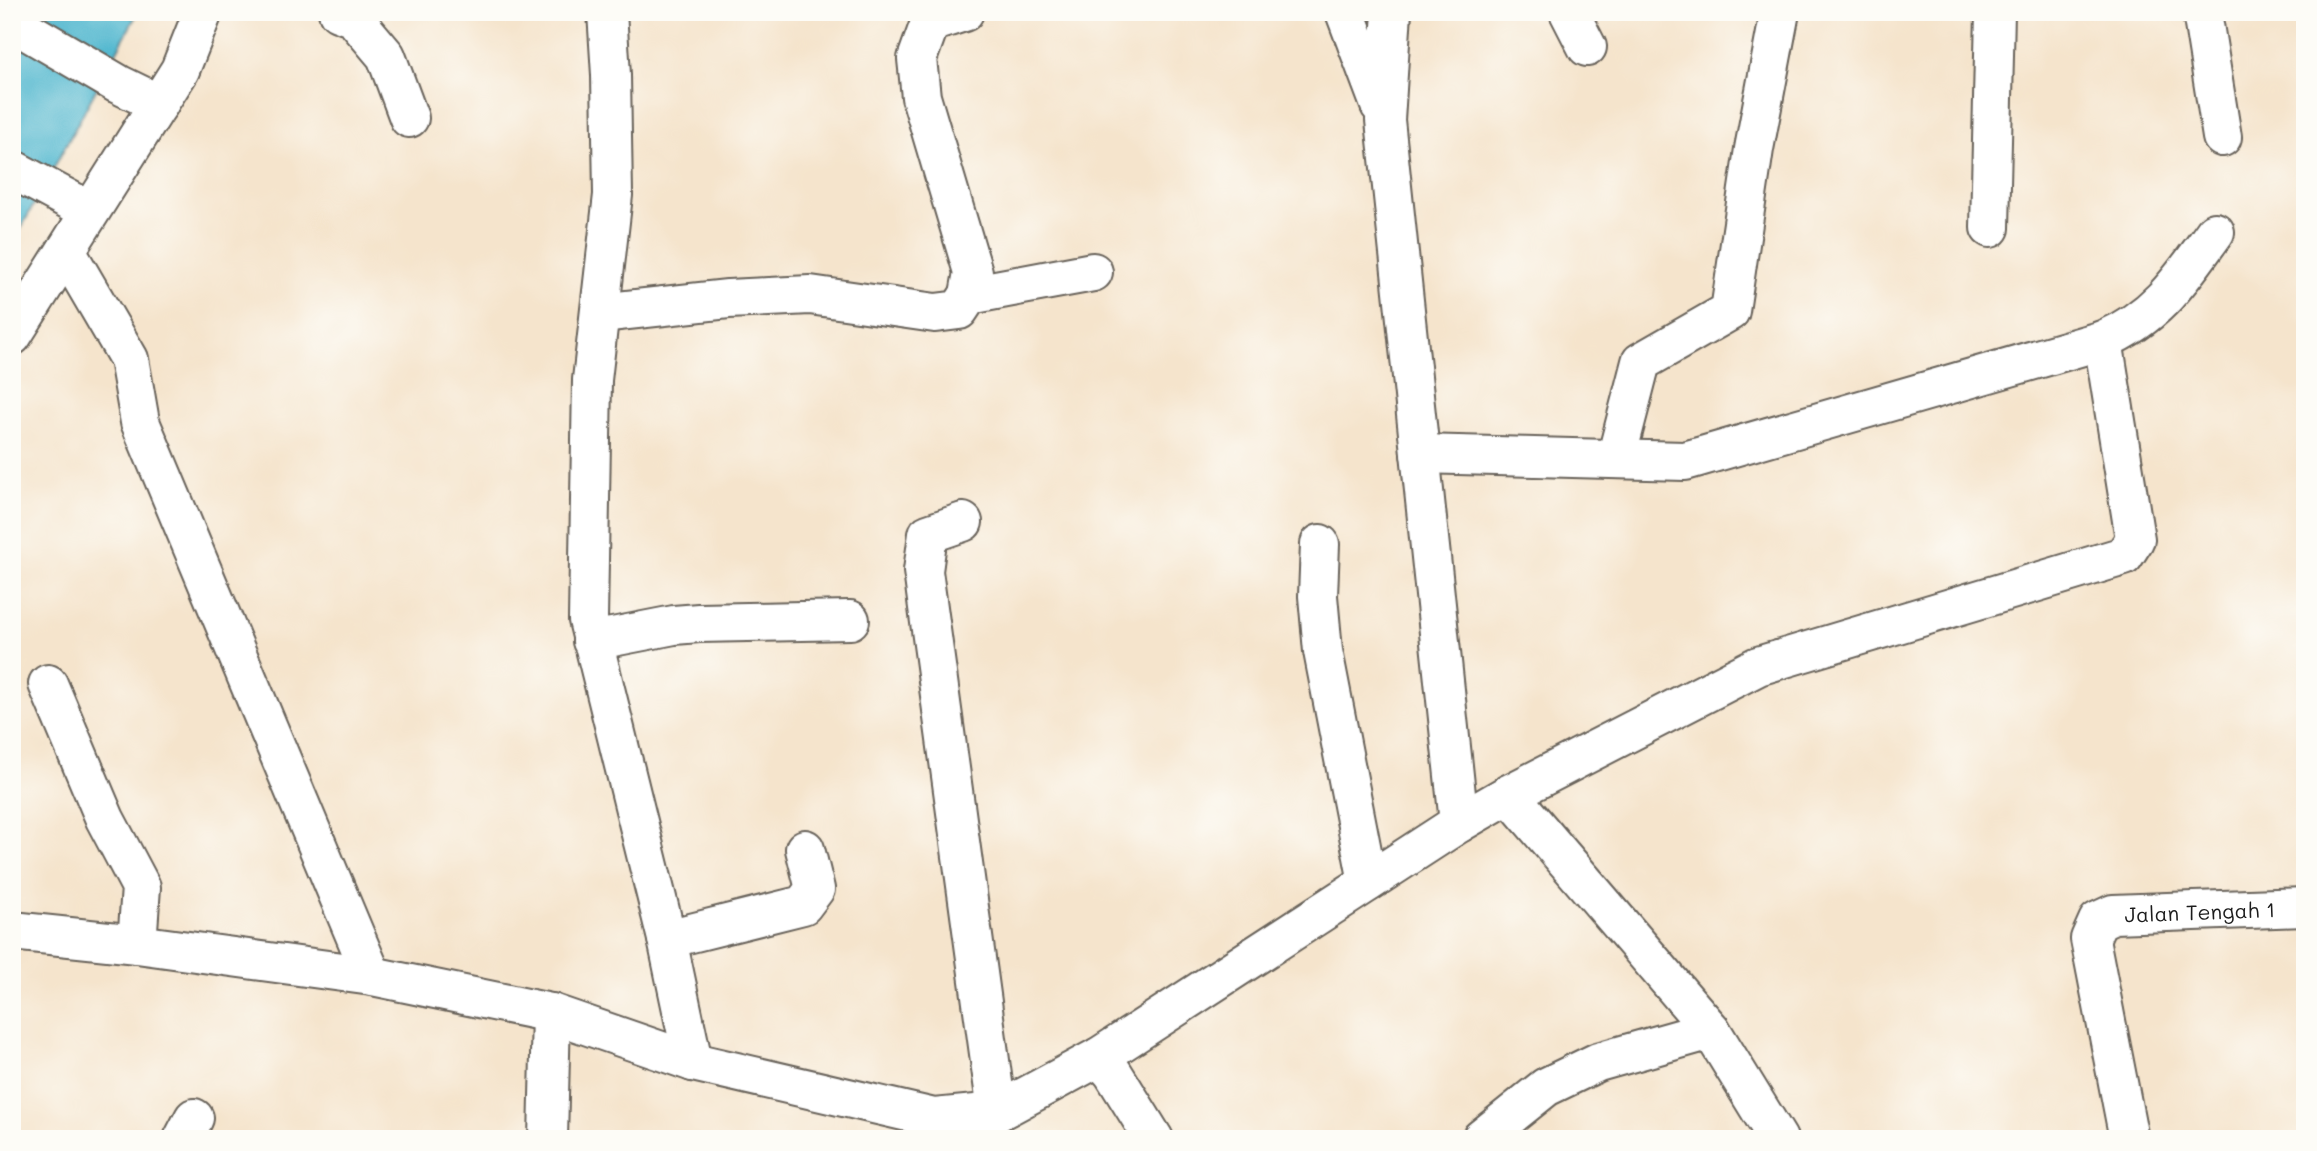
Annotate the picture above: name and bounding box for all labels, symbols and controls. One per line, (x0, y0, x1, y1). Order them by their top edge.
street label: Jalan Tengah 1 (2124, 895, 2276, 927)

